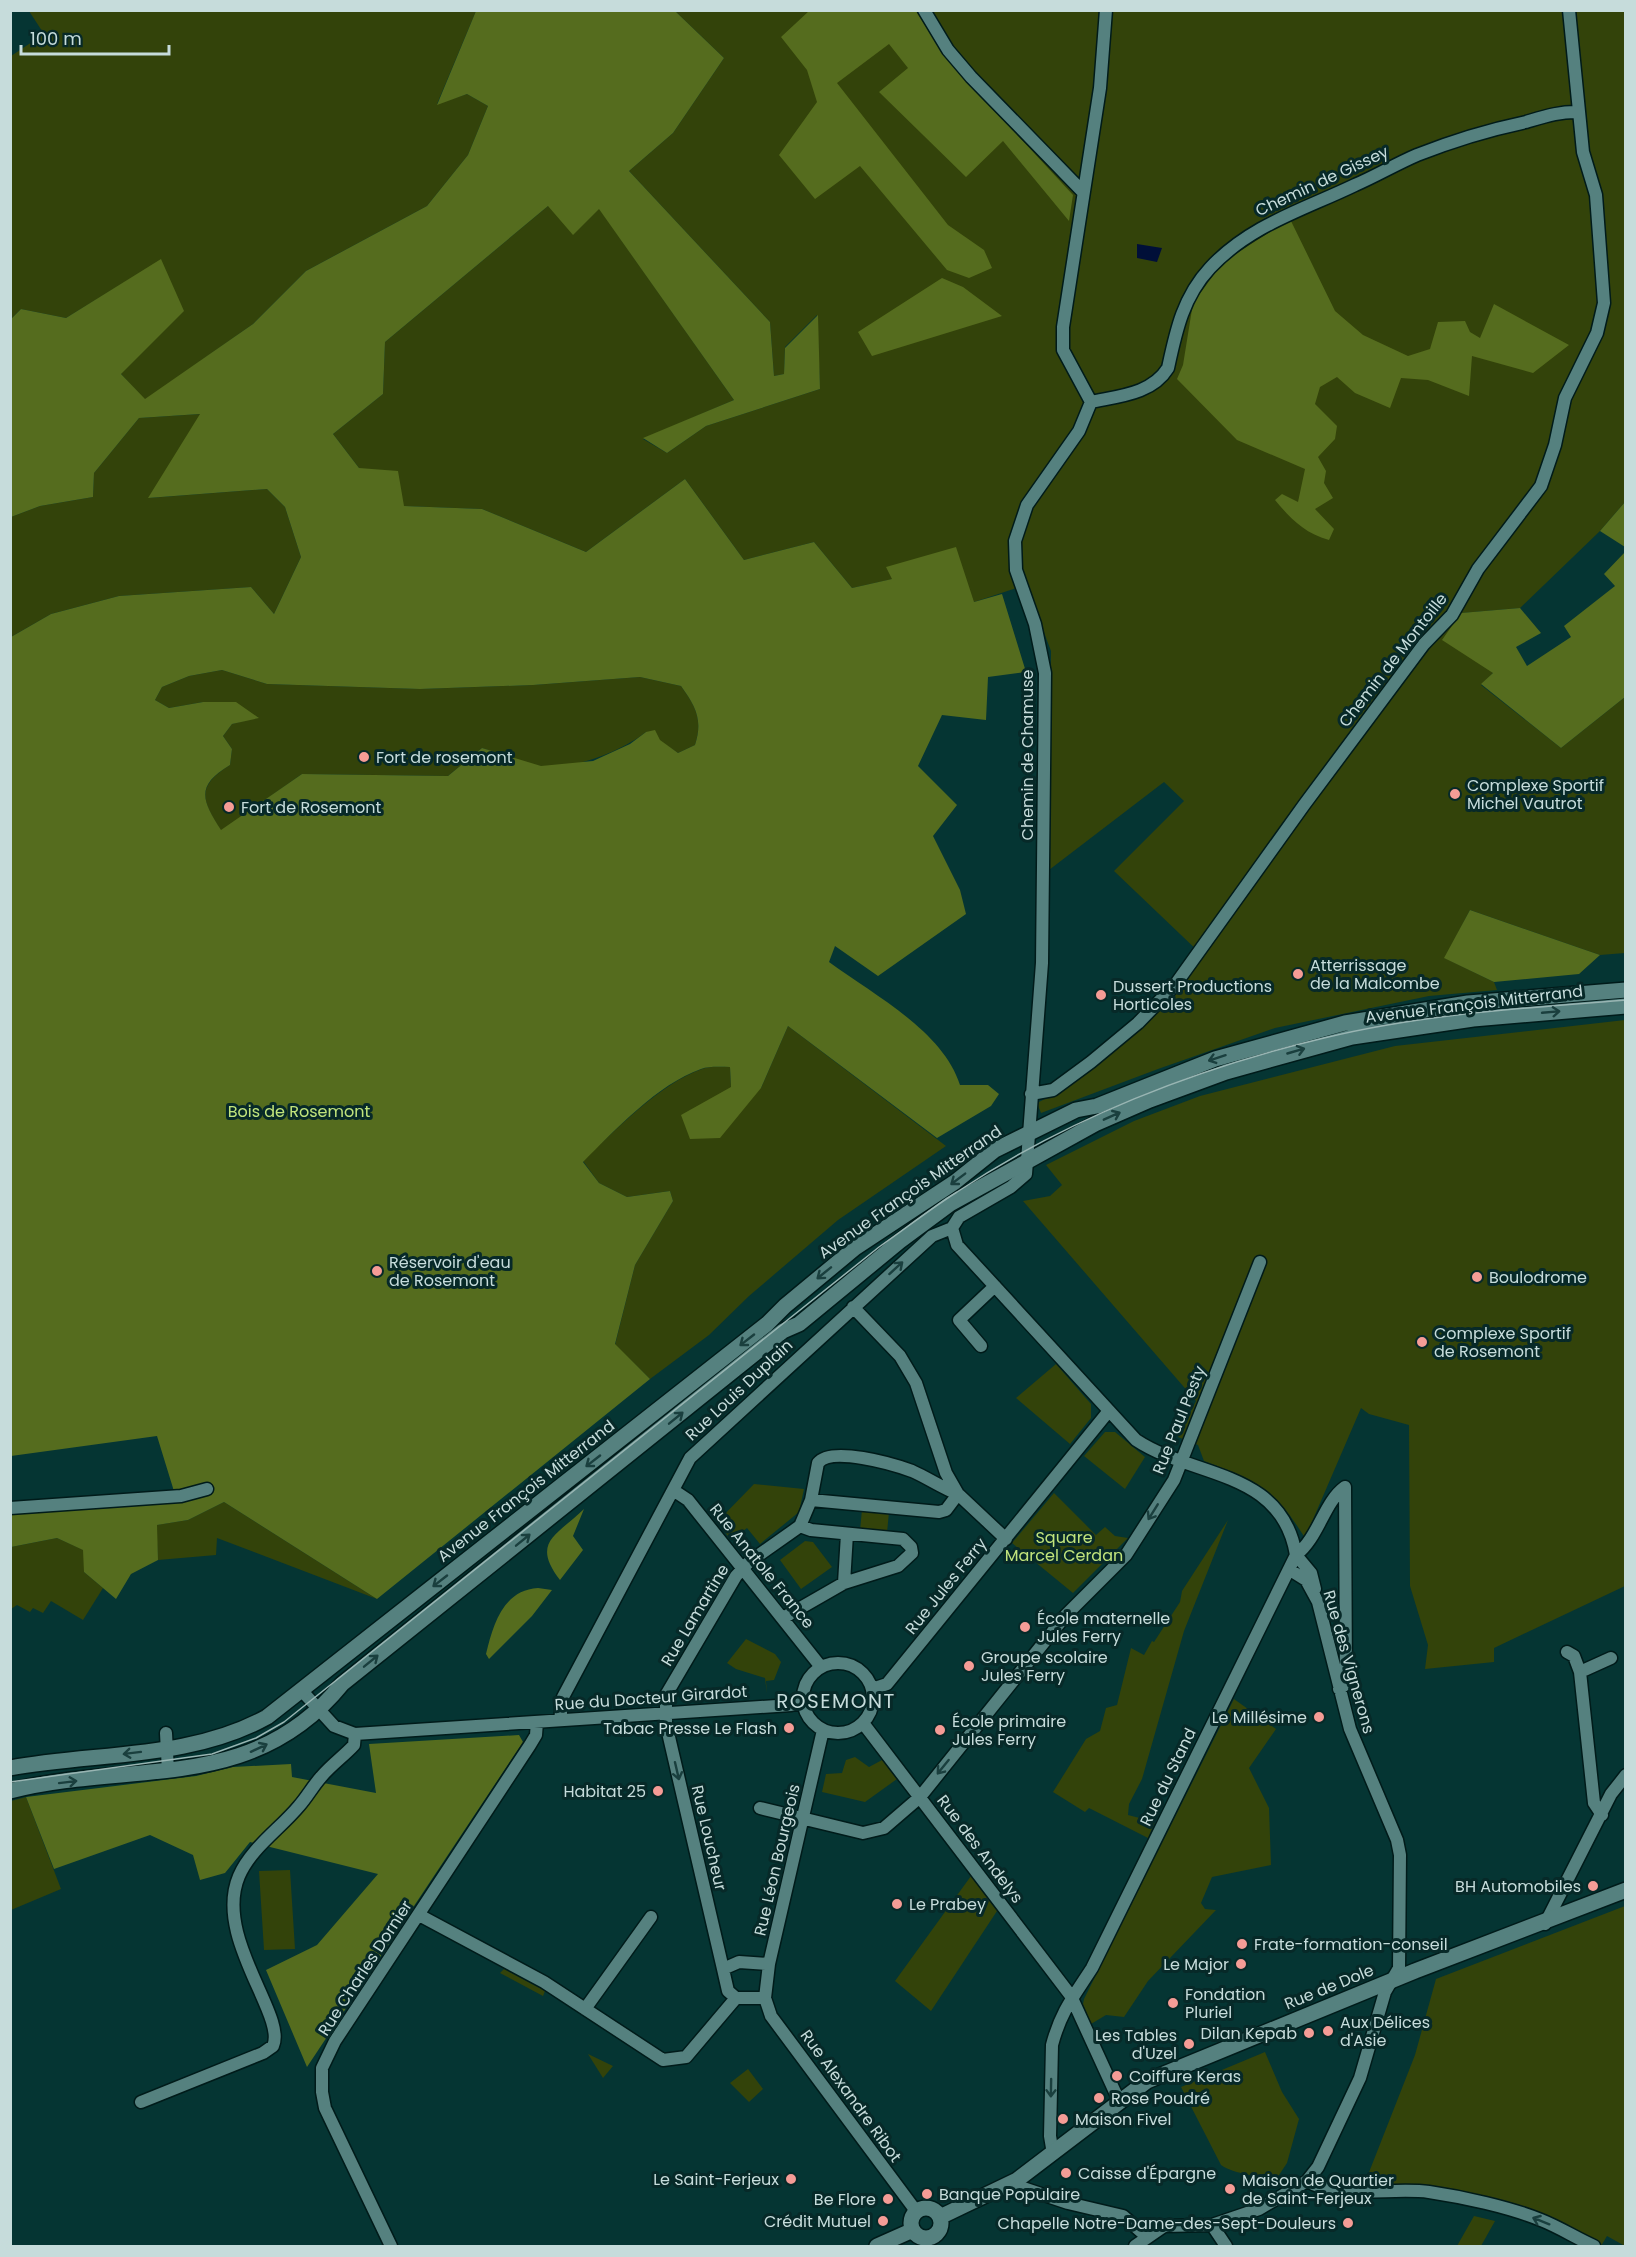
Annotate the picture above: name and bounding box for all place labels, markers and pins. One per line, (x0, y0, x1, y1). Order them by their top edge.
place label: Fort de rosemont (376, 746, 513, 769)
marker: Fort de rosemont (357, 750, 371, 764)
place label: Complexe Sportif Michel Vautrot (1467, 774, 1604, 815)
marker: Complexe Sportif Michel Vautrot (1448, 787, 1462, 801)
place label: Fort de Rosemont (241, 796, 382, 819)
marker: Fort de Rosemont (222, 800, 236, 814)
place label: Atterrissage de la Malcombe (1310, 954, 1440, 995)
marker: Atterrissage de la Malcombe (1291, 967, 1305, 981)
place label: Dussert Productions Horticoles (1113, 975, 1272, 1016)
marker: Dussert Productions Horticoles (1094, 988, 1108, 1002)
place label: Réservoir d'eau de Rosemont (389, 1251, 511, 1292)
marker: Réservoir d'eau de Rosemont (370, 1264, 384, 1278)
place label: Boulodrome (1489, 1266, 1587, 1289)
marker: Boulodrome (1470, 1270, 1484, 1284)
place label: Complexe Sportif de Rosemont (1434, 1322, 1571, 1363)
marker: Complexe Sportif de Rosemont (1415, 1335, 1429, 1349)
place label: École maternelle Jules Ferry (1037, 1607, 1170, 1648)
marker: École maternelle Jules Ferry (1018, 1620, 1032, 1634)
place label: Groupe scolaire Jules Ferry (981, 1646, 1108, 1687)
marker: Groupe scolaire Jules Ferry (962, 1659, 976, 1673)
place label: Le Millésime (1212, 1706, 1307, 1729)
place label: École primaire Jules Ferry (952, 1710, 1066, 1751)
marker: Le Millésime (1312, 1710, 1326, 1724)
place label: Tabac Presse Le Flash (603, 1717, 777, 1740)
marker: Tabac Presse Le Flash (782, 1721, 796, 1735)
marker: École primaire Jules Ferry (933, 1723, 947, 1737)
place label: Habitat 25 (563, 1780, 646, 1803)
marker: Habitat 25 (651, 1784, 665, 1798)
place label: BH Automobiles (1455, 1875, 1581, 1898)
marker: BH Automobiles (1586, 1879, 1600, 1893)
place label: Le Prabey (909, 1893, 986, 1916)
marker: Le Prabey (890, 1897, 904, 1911)
place label: Frate-formation-conseil (1254, 1933, 1448, 1956)
marker: Frate-formation-conseil (1235, 1937, 1249, 1951)
place label: Le Major (1163, 1953, 1229, 1976)
marker: Le Major (1234, 1957, 1248, 1971)
place label: Fondation Pluriel (1185, 1983, 1265, 2024)
marker: Fondation Pluriel (1166, 1996, 1180, 2010)
place label: Aux Délices d'Asie (1340, 2011, 1430, 2052)
place label: Dilan Kepab (1201, 2022, 1297, 2045)
place label: Les Tables d'Uzel (1095, 2024, 1177, 2065)
marker: Aux Délices d'Asie (1321, 2024, 1335, 2038)
marker: Dilan Kepab (1302, 2026, 1316, 2040)
marker: Les Tables d'Uzel (1182, 2037, 1196, 2051)
place label: Coiffure Keras (1129, 2065, 1241, 2088)
marker: Coiffure Keras (1110, 2069, 1124, 2083)
place label: Rose Poudré (1111, 2087, 1210, 2110)
marker: Rose Poudré (1092, 2091, 1106, 2105)
place label: Maison Fivel (1075, 2108, 1171, 2131)
marker: Maison Fivel (1056, 2112, 1070, 2126)
place label: Caisse d'Épargne (1078, 2162, 1216, 2185)
marker: Caisse d'Épargne (1059, 2166, 1073, 2180)
place label: Le Saint-Ferjeux (653, 2168, 779, 2191)
place label: Maison de Quartier de Saint-Ferjeux (1242, 2169, 1394, 2210)
marker: Le Saint-Ferjeux (784, 2172, 798, 2186)
marker: Maison de Quartier de Saint-Ferjeux (1223, 2182, 1237, 2196)
place label: Banque Populaire (939, 2183, 1080, 2206)
marker: Banque Populaire (920, 2187, 934, 2201)
place label: Be Flore (814, 2188, 876, 2211)
marker: Be Flore (881, 2192, 895, 2206)
place label: Crédit Mutuel (764, 2210, 871, 2233)
place label: Chapelle Notre-Dame-des-Sept-Douleurs (998, 2212, 1336, 2235)
marker: Crédit Mutuel (876, 2214, 890, 2228)
marker: Chapelle Notre-Dame-des-Sept-Douleurs (1341, 2216, 1355, 2230)

